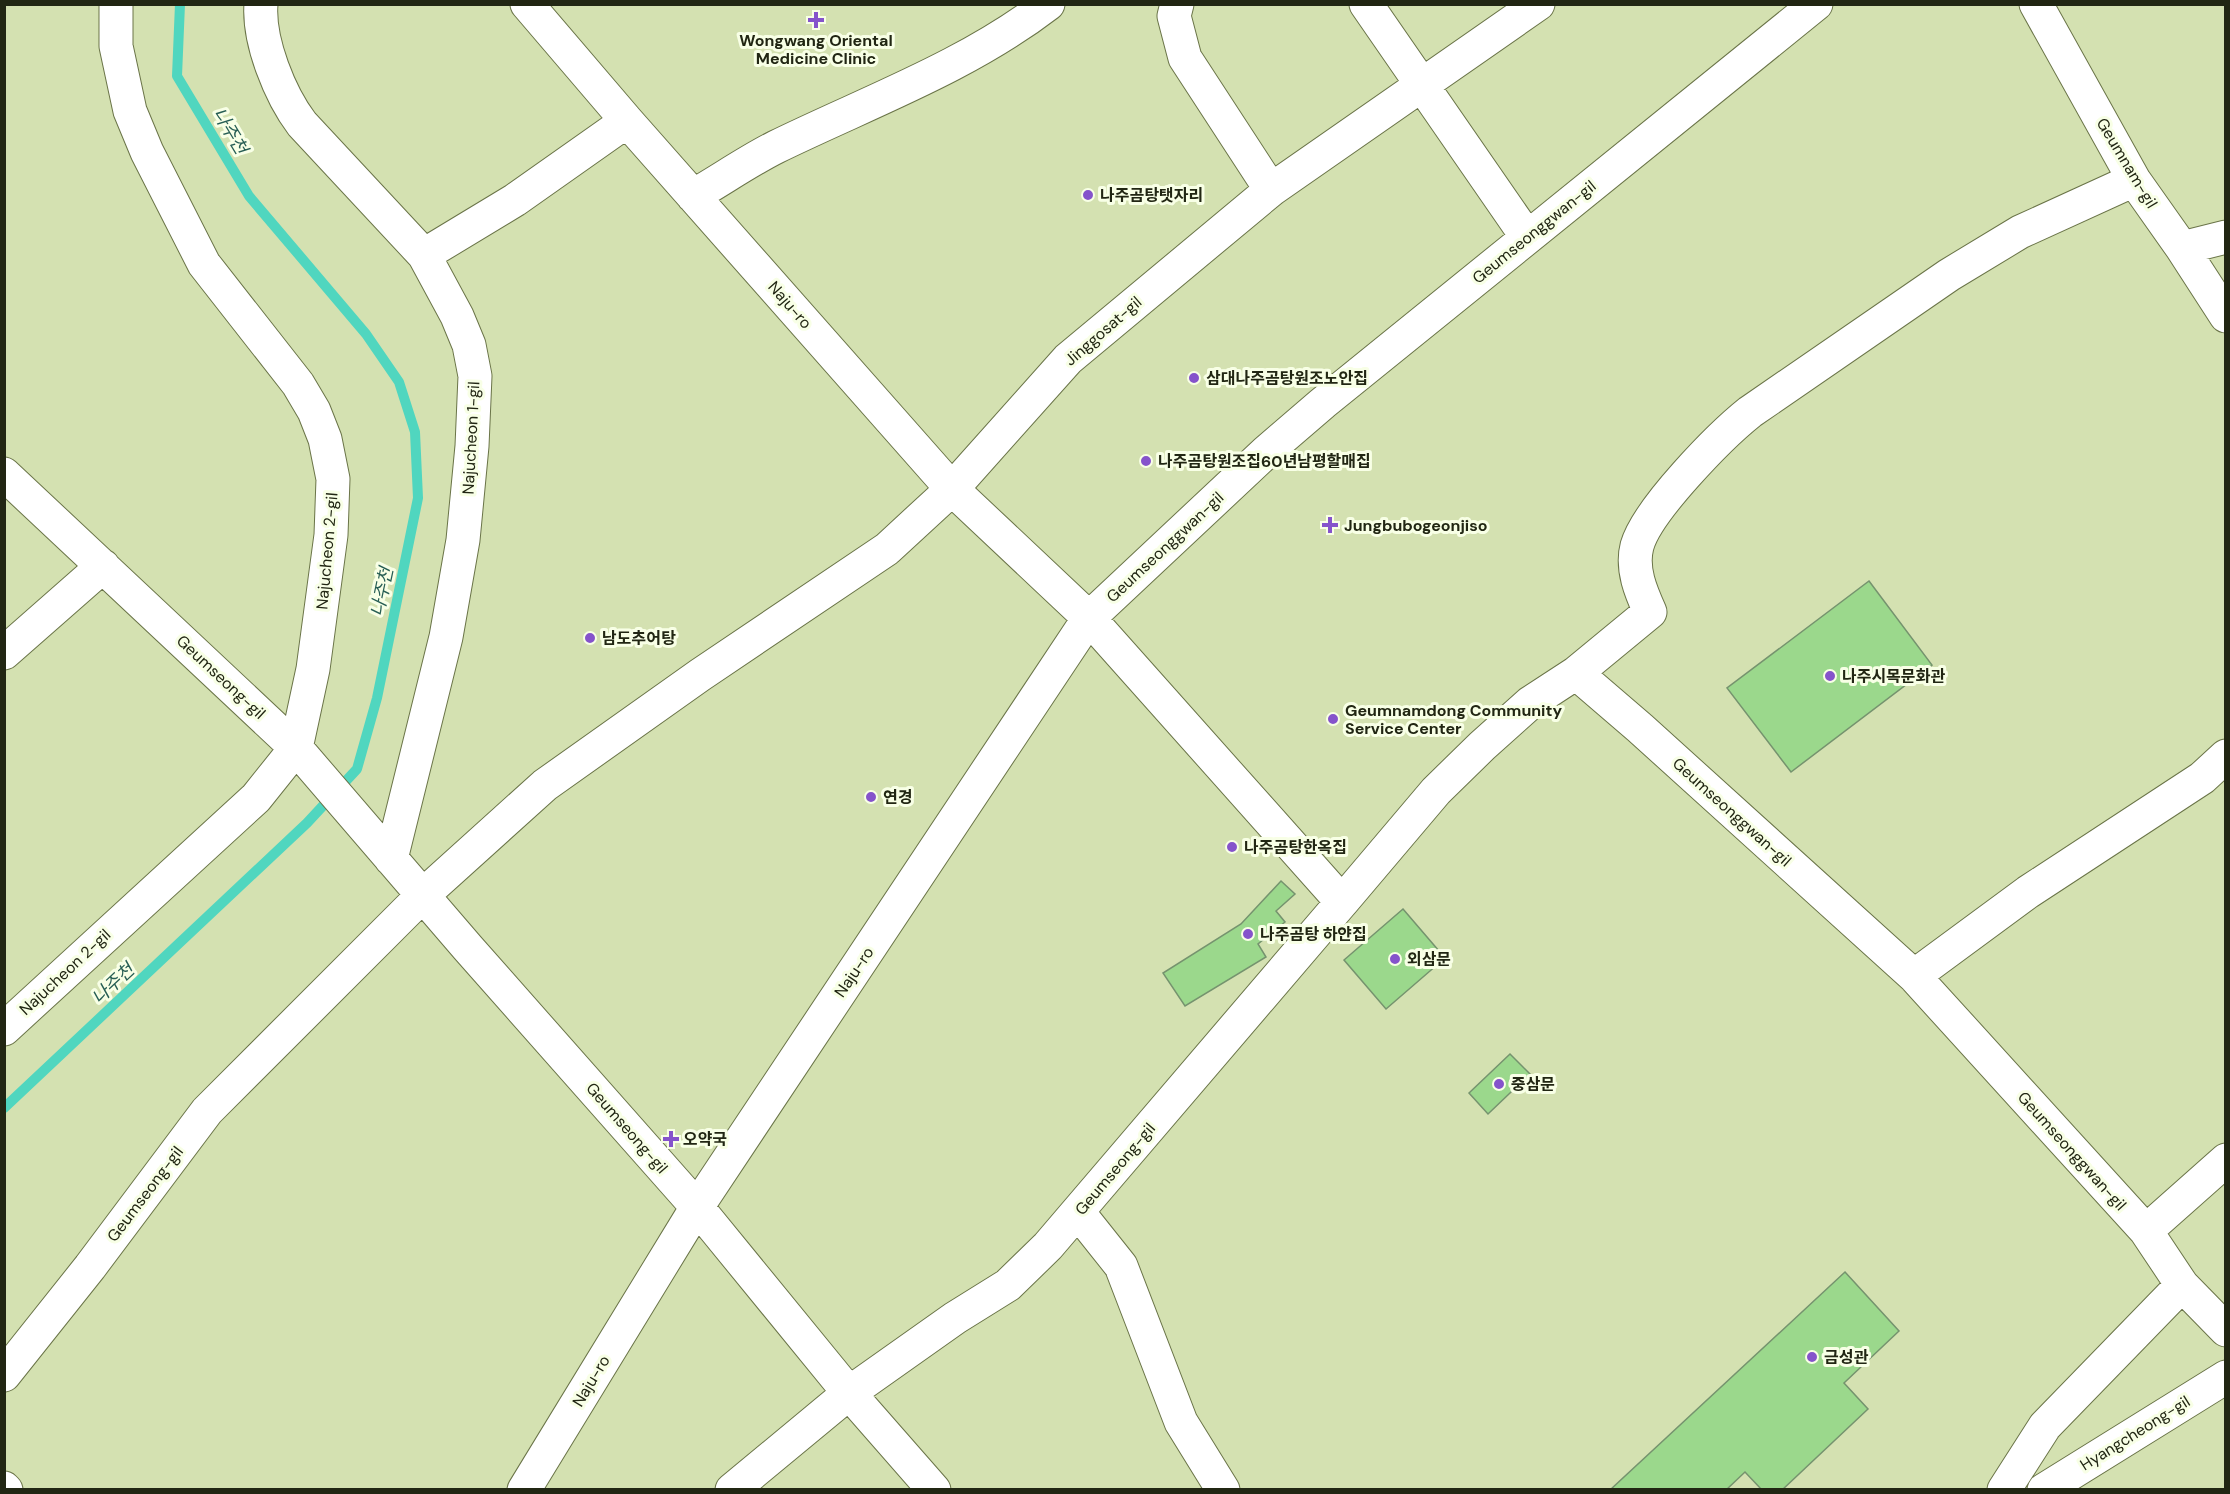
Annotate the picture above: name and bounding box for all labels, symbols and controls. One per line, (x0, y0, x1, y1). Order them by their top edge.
marker: Wongwang Oriental Medicine Clinic (807, 11, 825, 29)
place label: Wongwang Oriental Medicine Clinic (739, 30, 893, 69)
water label: 나주천 (207, 104, 254, 161)
street label: Geumnam-gil (2092, 114, 2162, 212)
street label: Geumseonggwan-gil (1468, 176, 1600, 288)
place label: 나주곰탕탯자리 (1100, 185, 1203, 206)
marker: 나주곰탕탯자리 (1081, 188, 1095, 202)
street label: Naju-ro (764, 277, 816, 333)
street label: Jinggosat-gil (1060, 292, 1146, 370)
place label: 삼대나주곰탕원조노안집 (1206, 368, 1368, 389)
marker: 삼대나주곰탕원조노안집 (1187, 371, 1201, 385)
street label: Najucheon 1-gil (458, 381, 484, 495)
place label: 나주곰탕원조집60년남평할매집 (1158, 451, 1371, 472)
marker: 나주곰탕원조집60년남평할매집 (1139, 454, 1153, 468)
street label: Geumseonggwan-gil (1102, 487, 1228, 607)
street label: Najucheon 2-gil (311, 492, 343, 610)
place label: Jungbubogeonjiso (1344, 515, 1488, 536)
marker: Jungbubogeonjiso (1321, 516, 1339, 534)
water label: 나주천 (365, 563, 399, 619)
place label: 남도추어탕 (602, 628, 676, 649)
street label: Geumseong-gil (172, 630, 270, 724)
marker: 남도추어탕 (583, 631, 597, 645)
place label: 나주시목문화관 (1842, 666, 1945, 687)
marker: 나주시목문화관 (1823, 669, 1837, 683)
place label: Geumnamdong Community Service Center (1345, 700, 1562, 739)
marker: Geumnamdong Community Service Center (1326, 712, 1340, 726)
street label: Geumseonggwan-gil (1668, 753, 1796, 871)
place label: 연경 (883, 787, 912, 808)
marker: 연경 (864, 790, 878, 804)
place label: 나주곰탕한옥집 (1244, 837, 1347, 858)
marker: 나주곰탕한옥집 (1225, 840, 1239, 854)
street label: Najucheon 2-gil (15, 924, 115, 1020)
place label: 나주곰탕 하얀집 (1260, 924, 1367, 945)
marker: 나주곰탕 하얀집 (1241, 927, 1255, 941)
street label: Naju-ro (829, 943, 879, 1001)
place label: 외삼문 (1407, 949, 1451, 970)
marker: 외삼문 (1388, 952, 1402, 966)
water label: 나주천 (87, 957, 141, 1010)
place label: 중삼문 (1511, 1074, 1555, 1095)
marker: 중삼문 (1492, 1077, 1506, 1091)
street label: Geumseong-gil (582, 1078, 672, 1178)
street label: Geumseonggwan-gil (2013, 1087, 2131, 1215)
street label: Geumseong-gil (1070, 1118, 1160, 1220)
place label: 오약국 (683, 1129, 727, 1150)
marker: 오약국 (664, 1132, 678, 1146)
street label: Geumseong-gil (102, 1142, 188, 1246)
place label: 금성관 (1824, 1347, 1868, 1368)
marker: 금성관 (1805, 1350, 1819, 1364)
street label: Naju-ro (567, 1351, 615, 1411)
street label: Hyangcheong-gil (2076, 1391, 2194, 1475)

